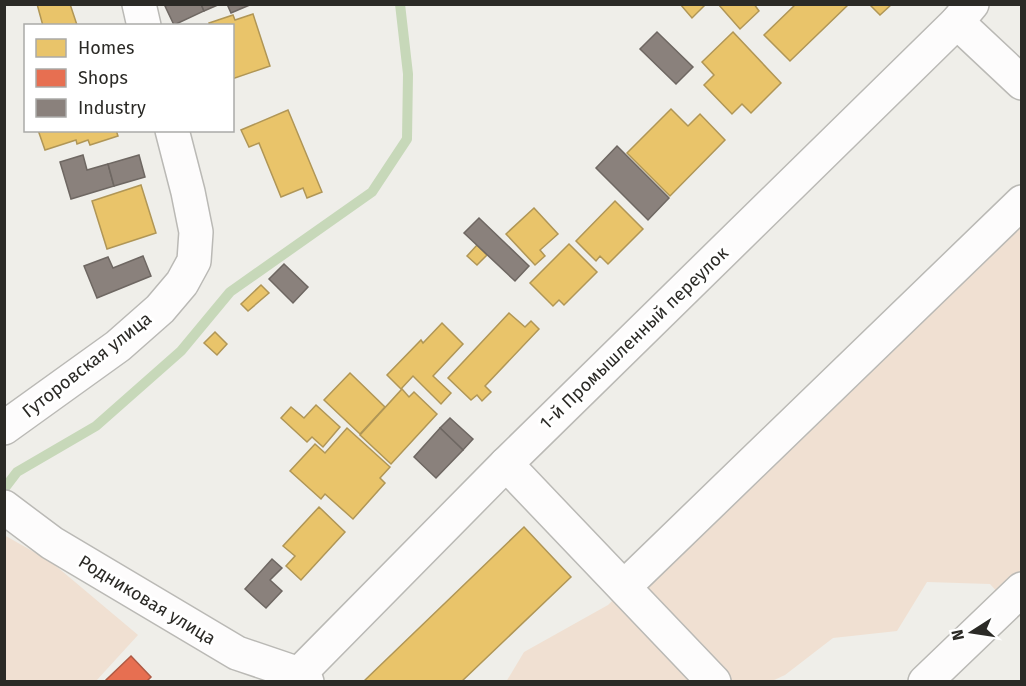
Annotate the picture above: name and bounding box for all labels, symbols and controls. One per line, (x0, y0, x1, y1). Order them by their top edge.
legend (24, 24, 234, 132)
text: Homes (78, 37, 134, 59)
text: Shops (78, 67, 128, 89)
text: Industry (78, 97, 146, 119)
street label: 1-й Промышленный переулок (535, 242, 733, 434)
street label: Гуторовская улица (18, 308, 156, 422)
street label: Родниковая улица (74, 550, 220, 650)
north arrow (942, 602, 1002, 662)
text: N (947, 628, 968, 642)

